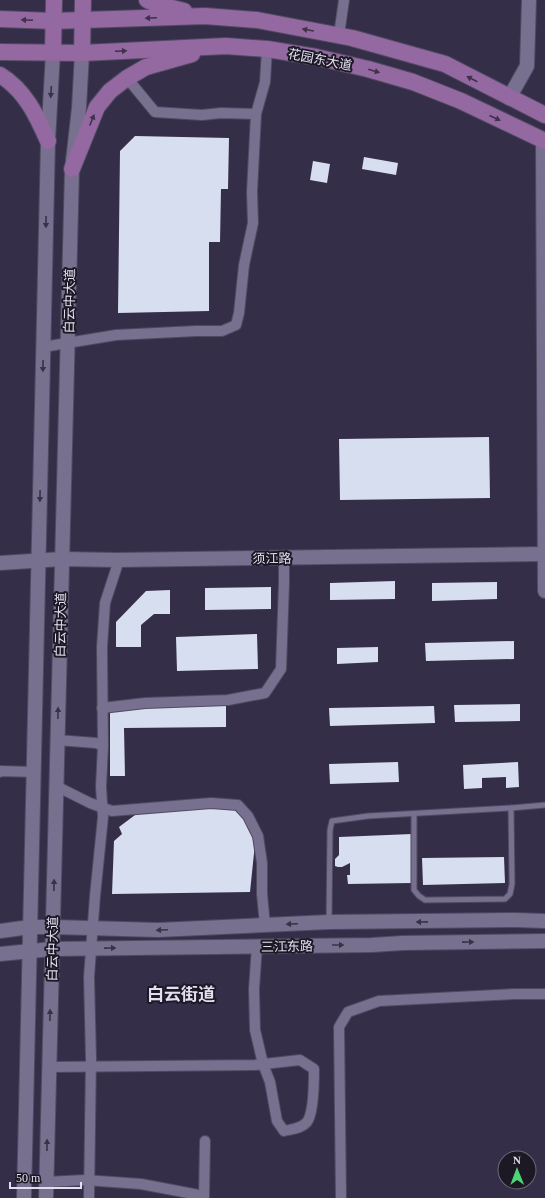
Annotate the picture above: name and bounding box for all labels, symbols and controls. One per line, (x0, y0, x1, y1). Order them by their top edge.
one-way arrow (145, 14, 157, 21)
one-way arrow (20, 17, 33, 23)
one-way arrow (302, 26, 315, 32)
street label: 花园东大道 (287, 46, 353, 73)
one-way arrow (115, 48, 128, 54)
one-way arrow (369, 68, 381, 74)
one-way arrow (467, 75, 478, 82)
one-way arrow (47, 86, 54, 98)
one-way arrow (89, 113, 95, 125)
one-way arrow (490, 115, 501, 121)
one-way arrow (43, 216, 49, 229)
street label: 白云中大道 (61, 268, 78, 334)
one-way arrow (40, 360, 46, 373)
one-way arrow (37, 490, 43, 503)
street label: 须江路 (252, 551, 292, 566)
street label: 白云中大道 (52, 592, 69, 658)
one-way arrow (55, 706, 61, 719)
one-way arrow (50, 879, 57, 891)
street label: 白云中大道 (44, 916, 61, 982)
one-way arrow (416, 918, 428, 925)
one-way arrow (285, 921, 298, 927)
one-way arrow (155, 927, 168, 933)
street label: 三江东路 (261, 939, 313, 954)
one-way arrow (462, 939, 475, 945)
one-way arrow (332, 942, 345, 948)
one-way arrow (104, 945, 117, 951)
district label: 白云街道 (147, 985, 215, 1004)
one-way arrow (47, 1009, 54, 1021)
one-way arrow (44, 1138, 50, 1151)
north arrow (497, 1150, 537, 1190)
text: N (513, 1154, 521, 1166)
scale bar (10, 1164, 81, 1190)
text: 50 m (16, 1171, 41, 1185)

